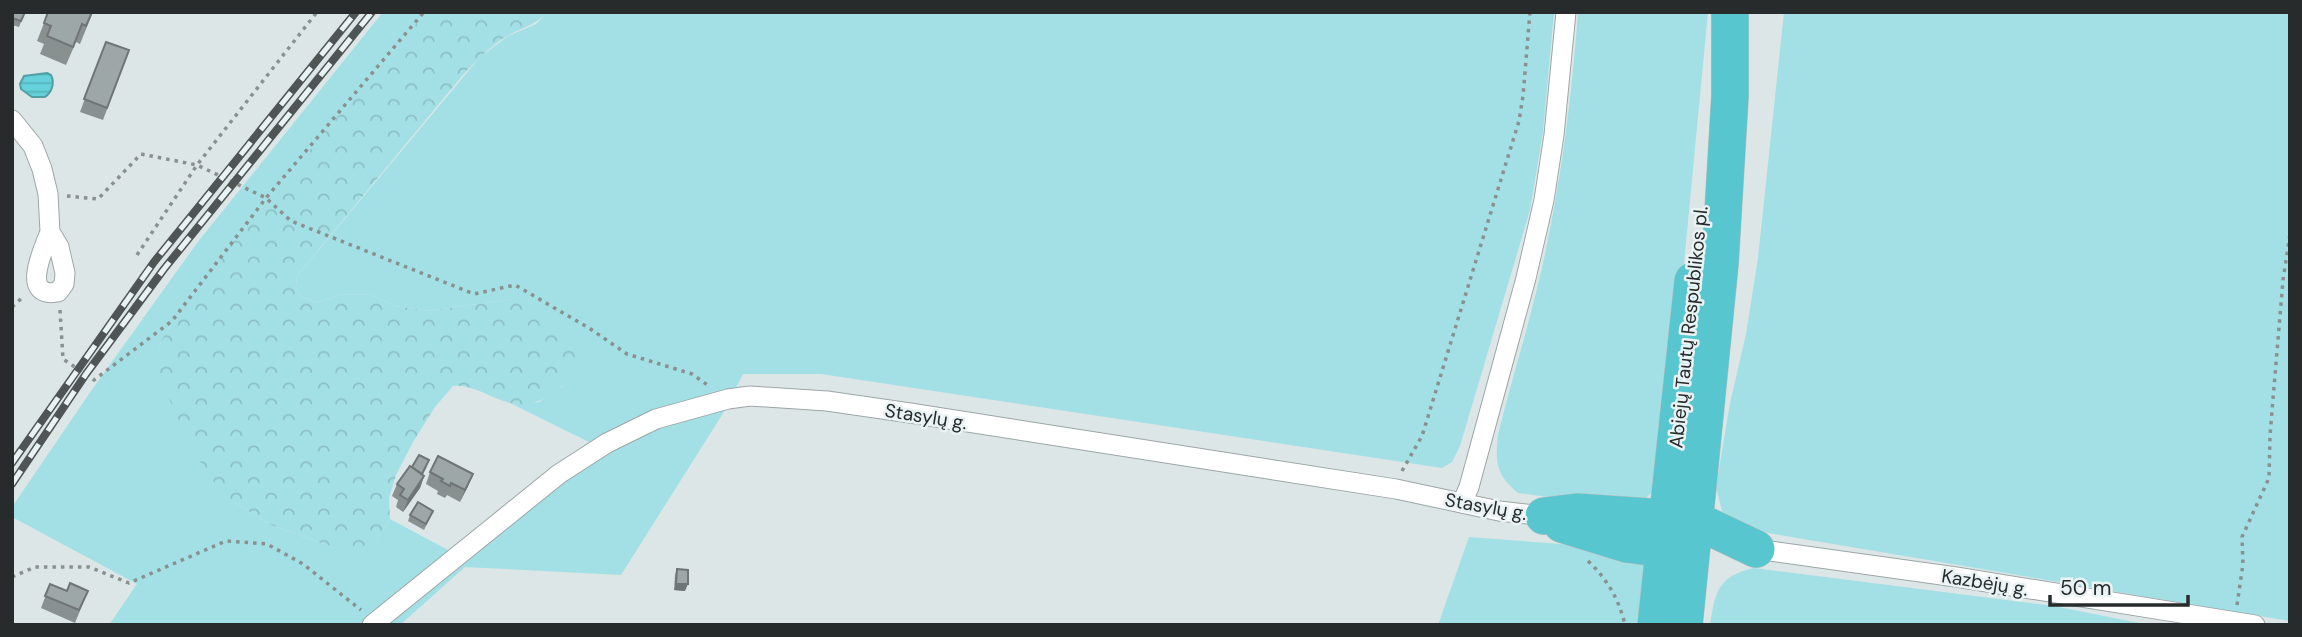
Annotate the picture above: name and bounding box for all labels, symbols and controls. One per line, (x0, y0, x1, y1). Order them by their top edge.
street label: Abiejų Tautų Respublikos pl. (1663, 205, 1714, 449)
street label: Stasylų g. (883, 398, 969, 435)
street label: Stasylų g. (1443, 487, 1529, 526)
street label: Kazbėjų g. (1940, 563, 2030, 602)
scale bar (2050, 564, 2188, 608)
text: 50 m (2060, 574, 2111, 602)

